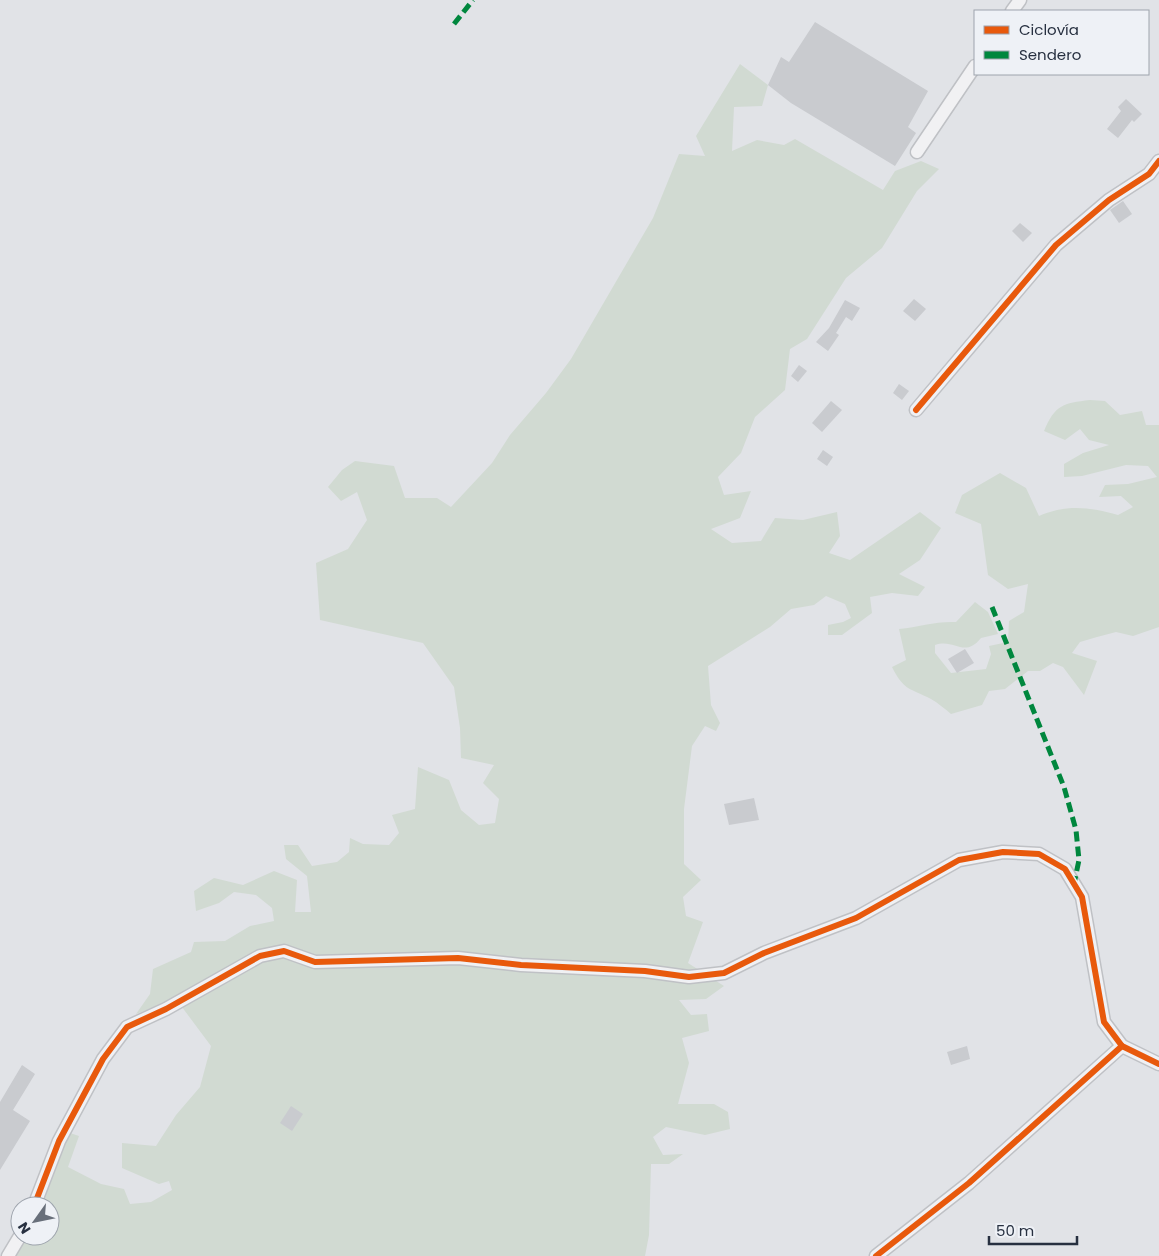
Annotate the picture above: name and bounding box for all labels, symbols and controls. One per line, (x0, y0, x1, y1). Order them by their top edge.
legend (974, 10, 1149, 75)
text: Ciclovía (1019, 19, 1079, 40)
text: Sendero (1019, 44, 1081, 65)
north arrow (10, 1196, 60, 1246)
scale bar (989, 1214, 1076, 1246)
text: N (13, 1218, 35, 1238)
text: 50 m (996, 1220, 1034, 1241)

